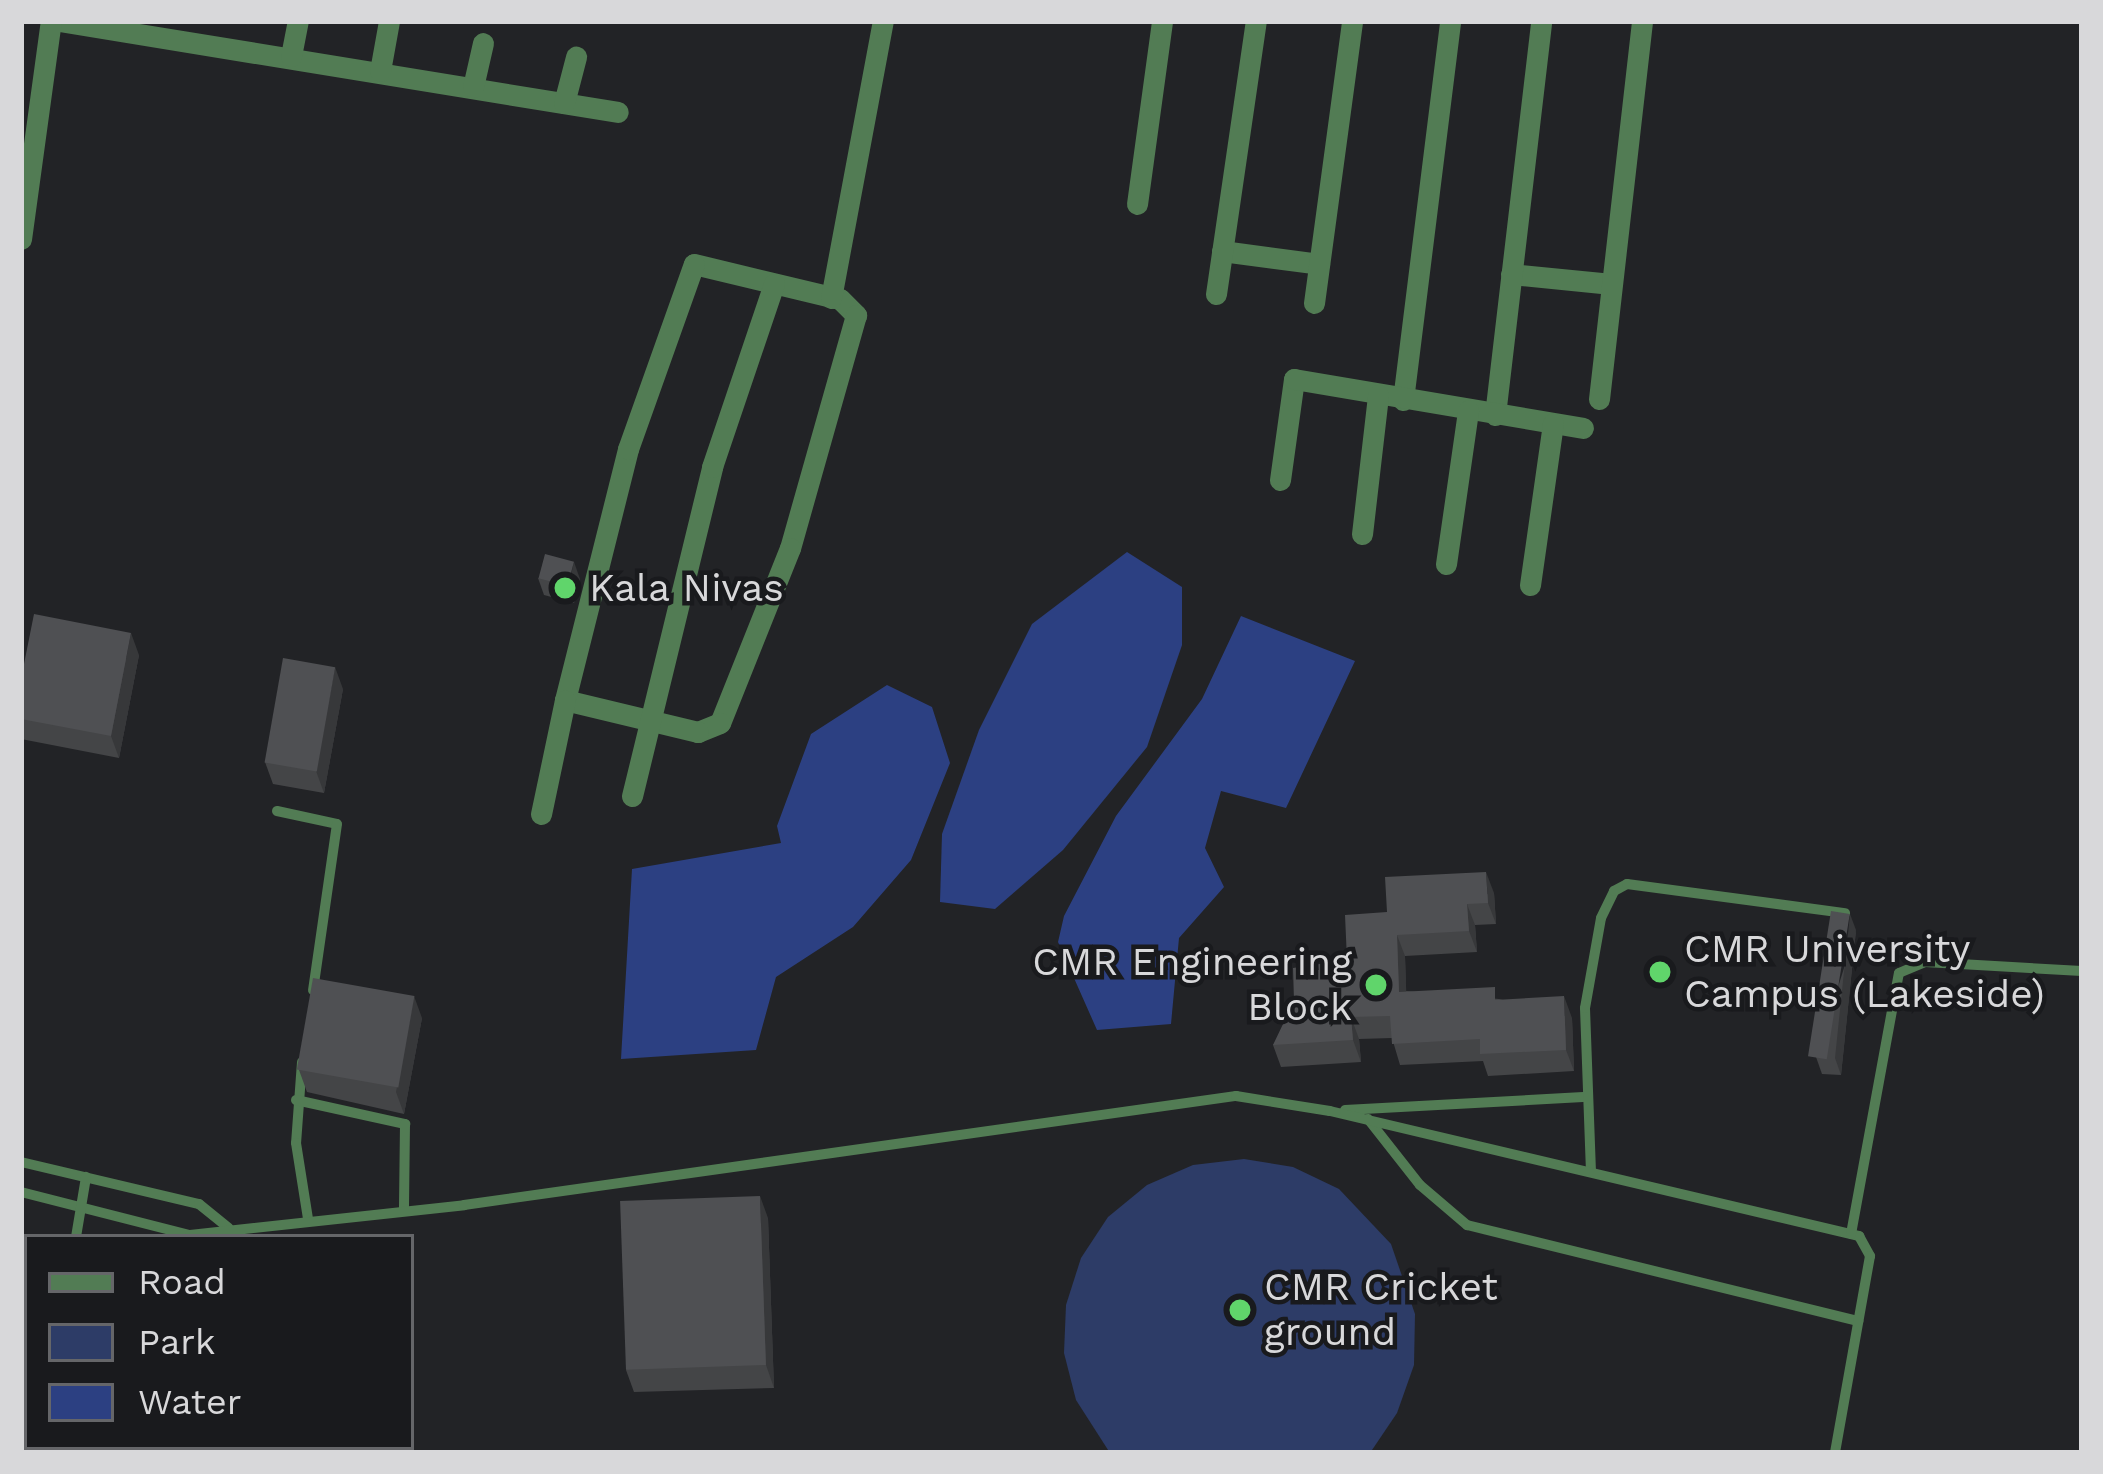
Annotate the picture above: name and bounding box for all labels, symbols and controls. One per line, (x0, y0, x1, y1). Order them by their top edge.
place label: Kala Nivas (589, 565, 785, 611)
marker: Kala Nivas (552, 575, 578, 601)
place label: CMR University Campus (Lakeside) (1684, 927, 2045, 1018)
place label: CMR Engineering Block (1032, 940, 1352, 1031)
marker: CMR University Campus (Lakeside) (1647, 959, 1673, 985)
marker: CMR Engineering Block (1363, 972, 1389, 998)
legend (24, 1234, 414, 1450)
text: Road (138, 1261, 226, 1303)
place label: CMR Cricket ground (1264, 1265, 1498, 1356)
marker: CMR Cricket ground (1227, 1297, 1253, 1323)
text: Park (138, 1321, 215, 1363)
text: Water (138, 1381, 241, 1423)

